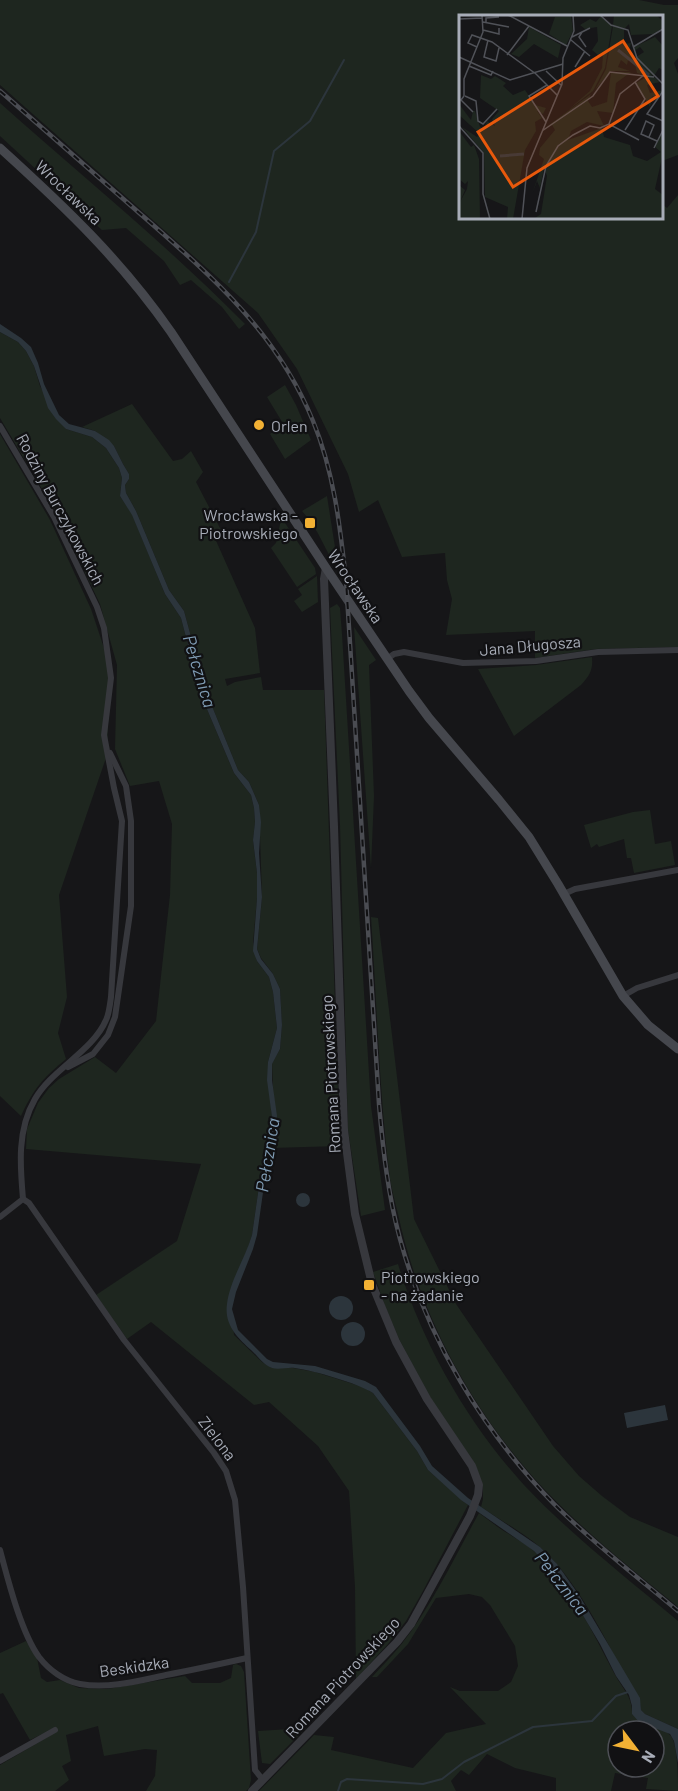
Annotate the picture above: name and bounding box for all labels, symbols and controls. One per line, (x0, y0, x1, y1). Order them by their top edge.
inset map (459, 15, 663, 219)
street label: Wrocławska (32, 156, 106, 228)
place label: Orlen (271, 416, 308, 435)
marker: Orlen (252, 418, 266, 432)
street label: Rodziny Burczykowskich (13, 430, 109, 588)
place label: Wrocławska - Piotrowskiego (199, 505, 298, 542)
marker: Wrocławska - Piotrowskiego (303, 516, 317, 530)
street label: Wrocławska (324, 545, 388, 627)
street label: Jana Długosza (479, 631, 581, 659)
water label: Pełcznica (179, 632, 221, 710)
street label: Romana Piotrowskiego (316, 994, 344, 1154)
water label: Pełcznica (250, 1116, 284, 1194)
place label: Piotrowskiego - na żądanie (381, 1267, 480, 1304)
marker: Piotrowskiego - na żądanie (362, 1278, 376, 1292)
street label: Zielona (195, 1412, 241, 1464)
water label: Pełcznica (530, 1547, 594, 1619)
street label: Romana Piotrowskiego (281, 1612, 403, 1742)
street label: Beskidzka (98, 1652, 170, 1680)
north arrow (606, 1719, 666, 1779)
text: N (638, 1748, 660, 1767)

